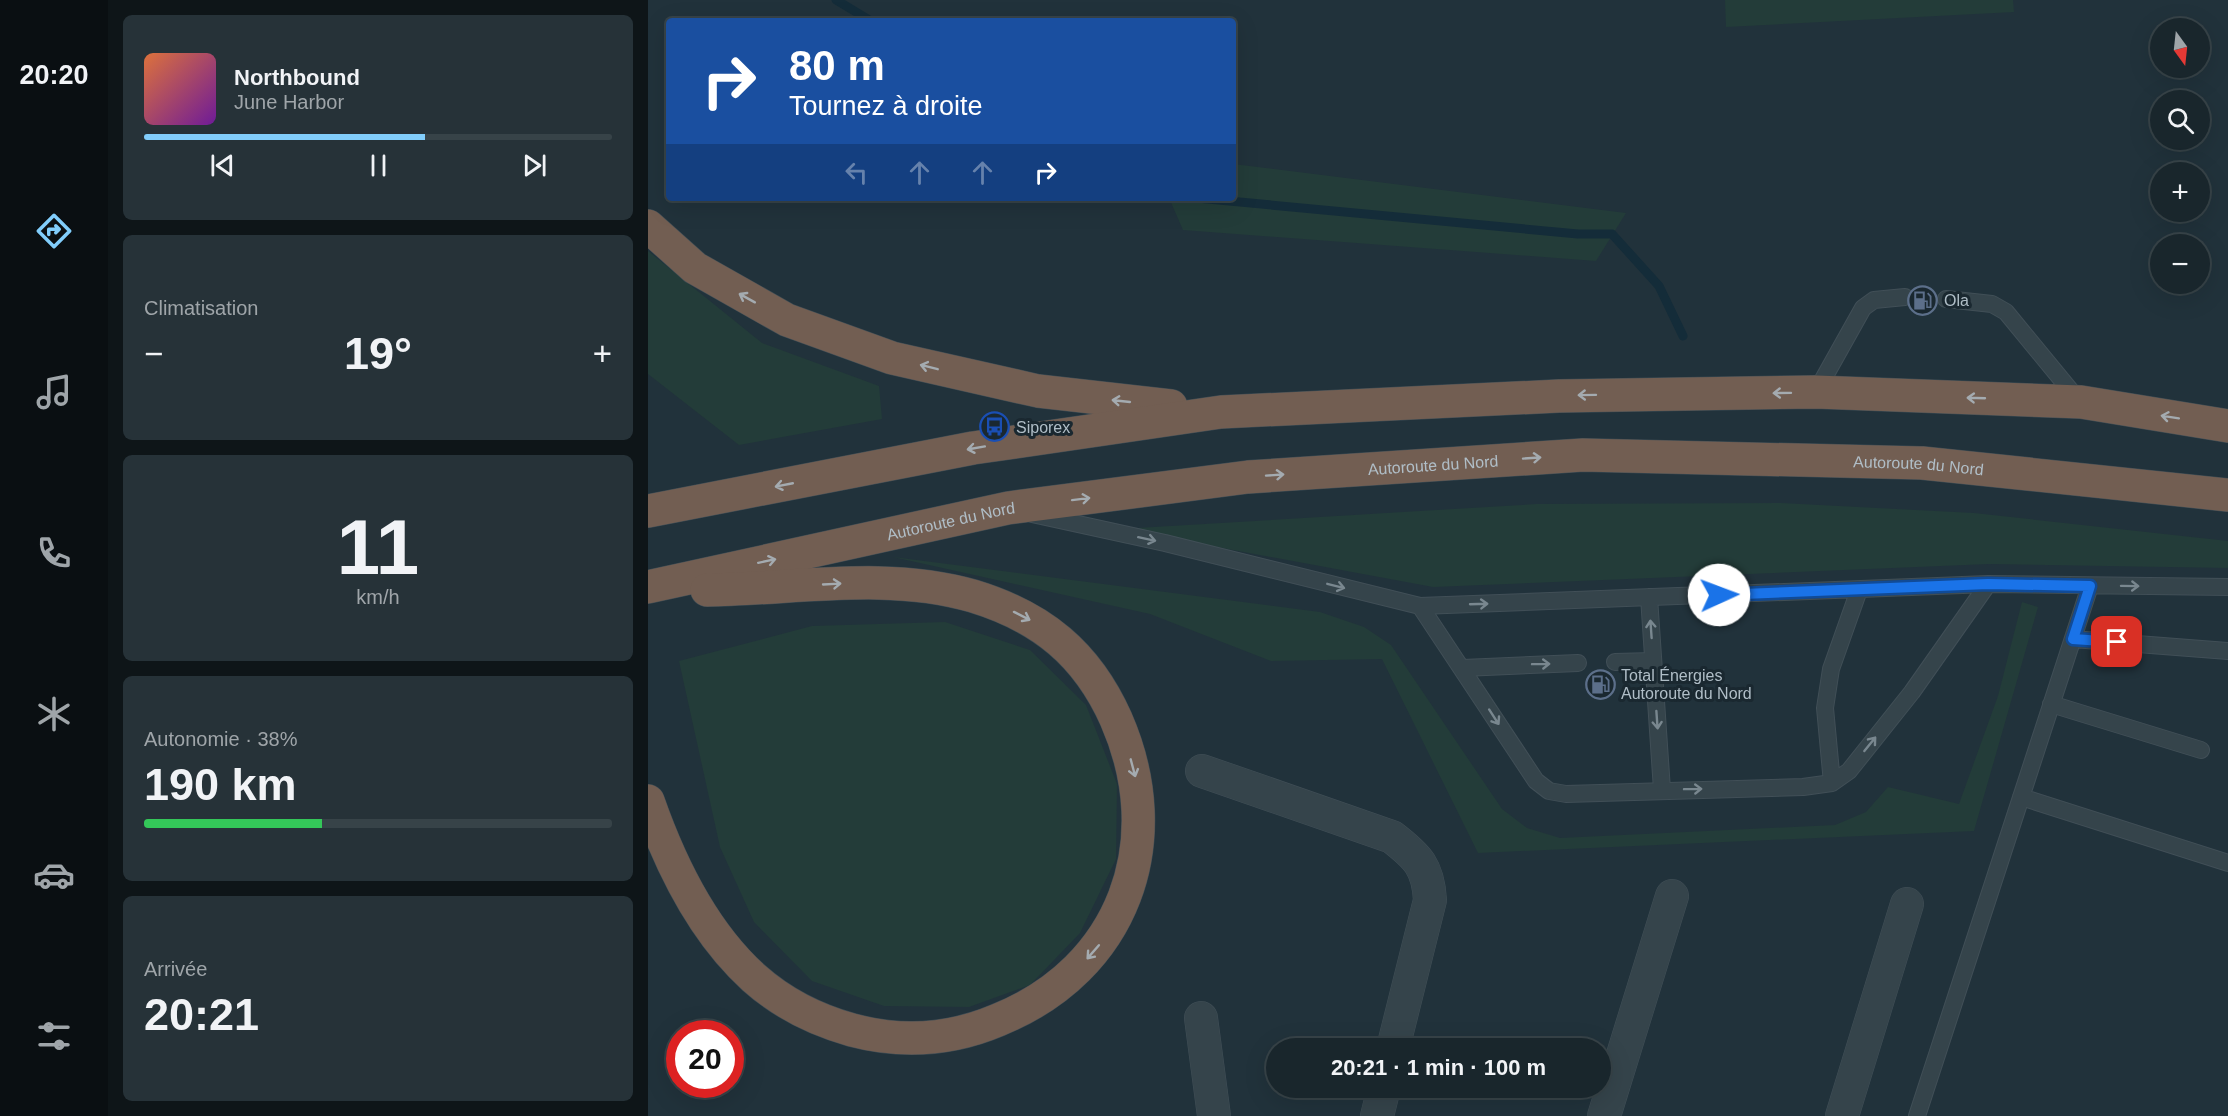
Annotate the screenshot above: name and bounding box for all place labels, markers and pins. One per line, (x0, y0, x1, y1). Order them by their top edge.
fuel station icon: Ola (1907, 284, 1939, 316)
place label: Ola (1944, 292, 1969, 309)
bus stop icon: Siporex (979, 411, 1011, 443)
place label: Siporex (1016, 419, 1070, 436)
pin (2091, 616, 2142, 667)
place label: Total Énergies Autoroute du Nord (1621, 666, 1752, 702)
fuel station icon: Total Énergies Autoroute du Nord (1584, 668, 1616, 700)

